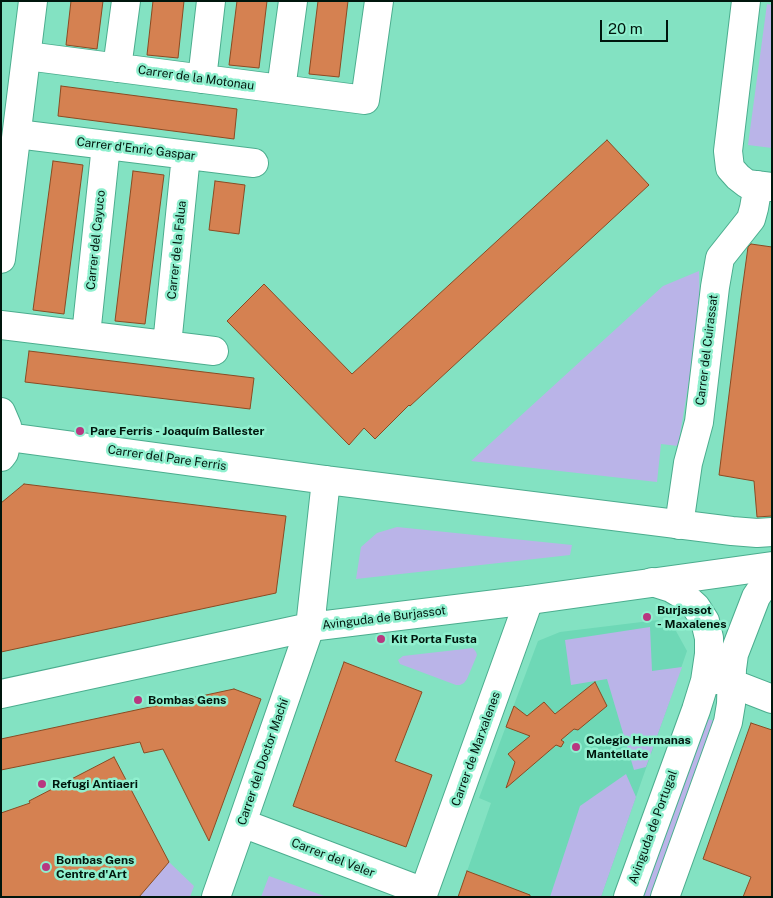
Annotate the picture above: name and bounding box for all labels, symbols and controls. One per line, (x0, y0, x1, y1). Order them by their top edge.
scale bar (603, 10, 670, 42)
text: 20 m (608, 20, 643, 37)
street label: Carrer de la Motonau (137, 63, 255, 93)
street label: Carrer d'Enric Gaspar (76, 135, 196, 163)
street label: Carrer del Cayuco (84, 189, 108, 291)
street label: Carrer de la Falua (165, 200, 189, 300)
street label: Carrer del Cuirassat (693, 294, 721, 406)
place label: Pare Ferris - Joaquím Ballester (90, 424, 264, 438)
marker: Pare Ferris - Joaquím Ballester (74, 425, 86, 437)
street label: Carrer del Pare Ferris (107, 443, 227, 473)
street label: Avinguda de Burjassot (321, 603, 447, 633)
place label: Burjassot - Maxalenes (657, 603, 727, 631)
marker: Burjassot - Maxalenes (641, 611, 653, 623)
place label: Kit Porta Fusta (391, 632, 477, 646)
marker: Kit Porta Fusta (375, 633, 387, 645)
street label: Carrer de Marxalenes (449, 690, 503, 808)
place label: Bombas Gens (148, 693, 226, 707)
marker: Bombas Gens (132, 694, 144, 706)
street label: Carrer del Doctor Machí (235, 697, 291, 827)
place label: Colegio Hermanas Mantellate (586, 733, 691, 761)
marker: Colegio Hermanas Mantellate (570, 741, 582, 753)
street label: Avinguda de Portugal (626, 768, 680, 886)
place label: Refugi Antiaeri (52, 777, 138, 791)
marker: Refugi Antiaeri (36, 778, 48, 790)
street label: Carrer del Veler (289, 835, 377, 881)
place label: Bombas Gens Centre d'Art (56, 853, 134, 881)
marker: Bombas Gens Centre d'Art (40, 861, 52, 873)

